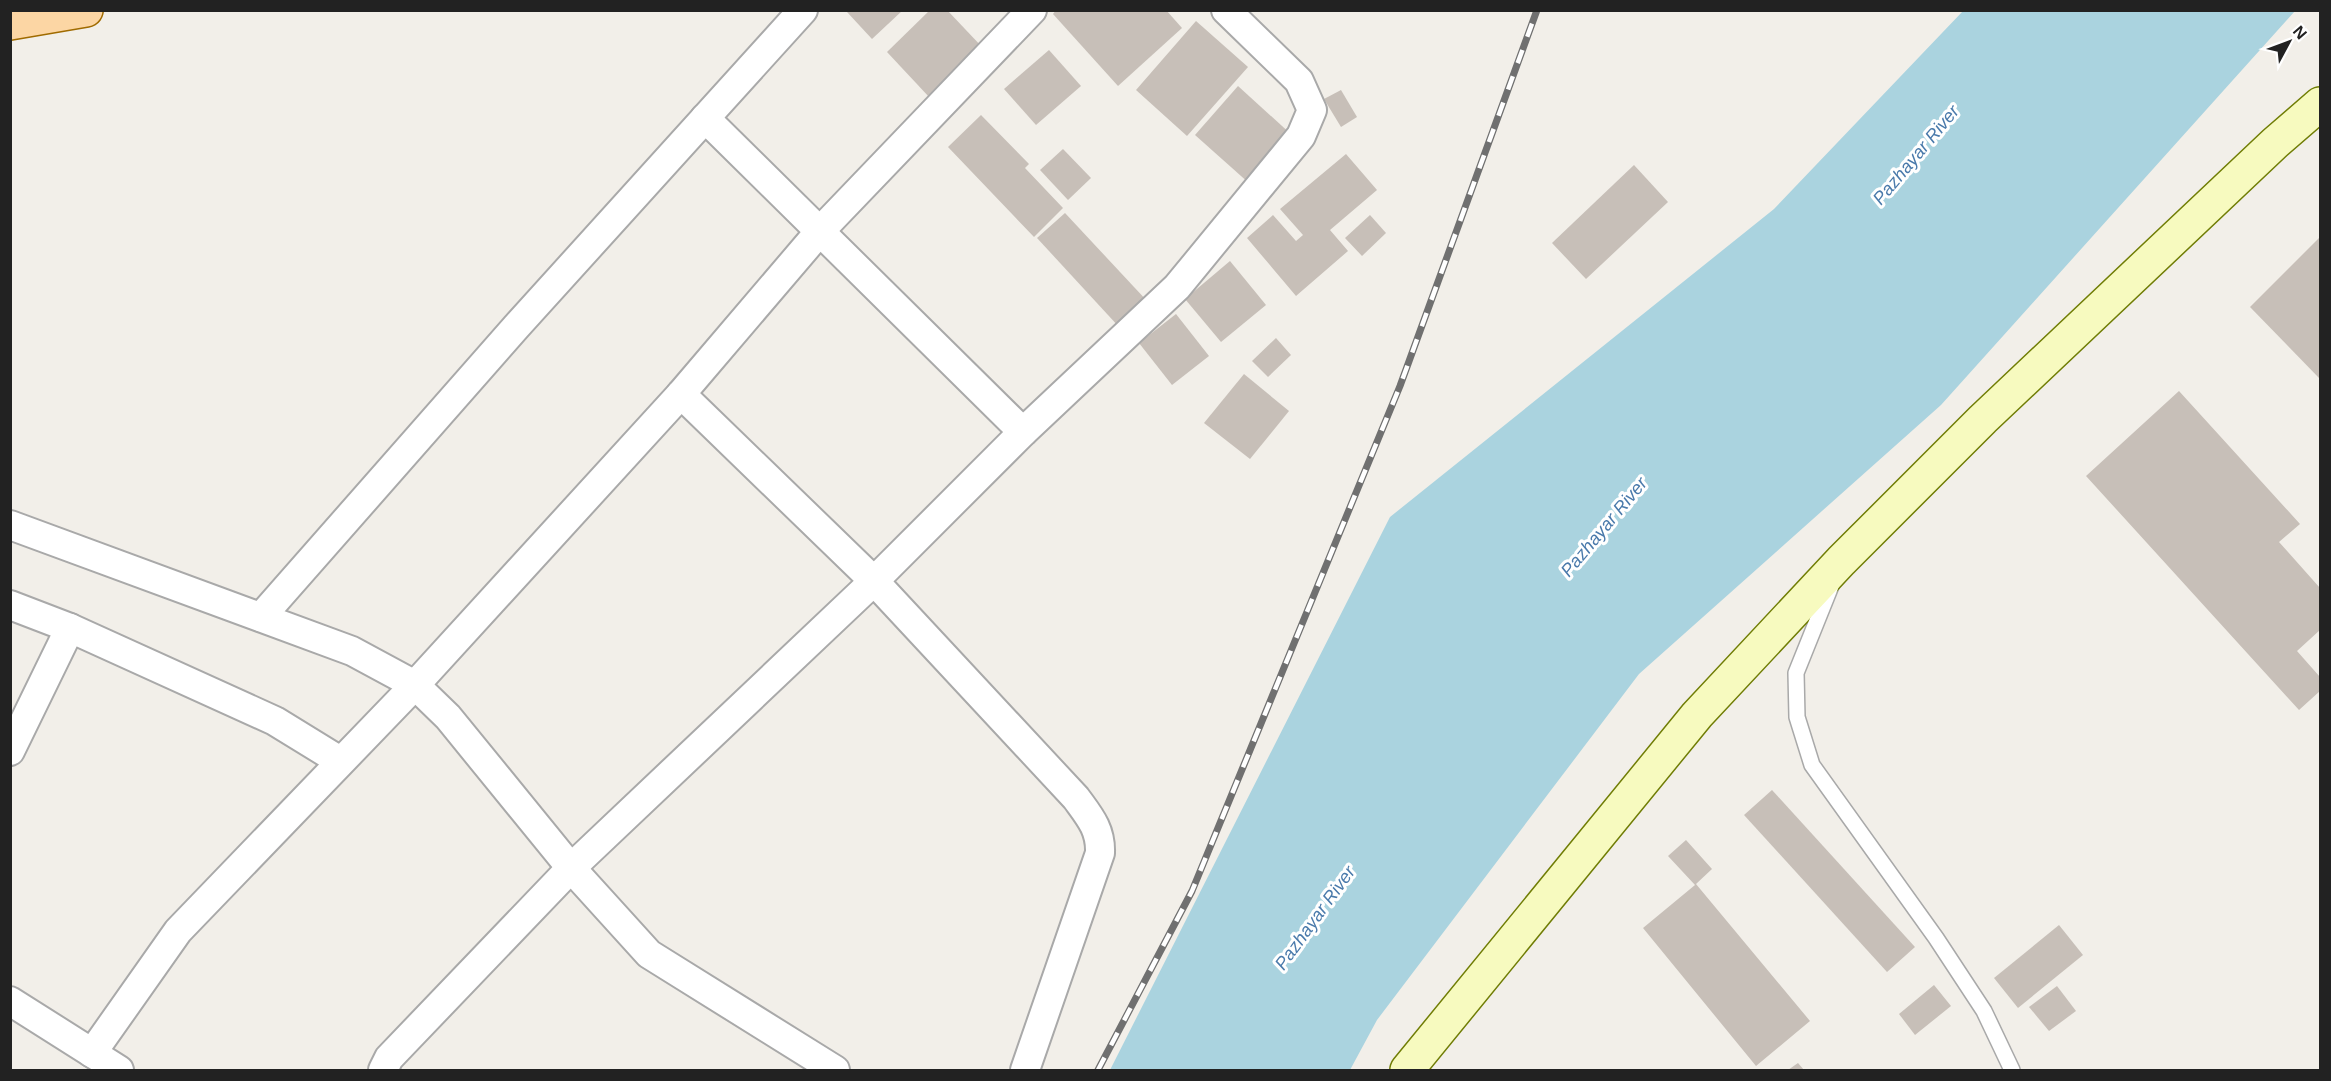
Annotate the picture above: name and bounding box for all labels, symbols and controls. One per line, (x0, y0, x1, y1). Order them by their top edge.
north arrow (2259, 12, 2319, 72)
text: N (2290, 23, 2310, 42)
water label: Pazhayar River (1869, 101, 1964, 209)
water label: Pazhayar River (1557, 473, 1652, 581)
water label: Pazhayar River (1271, 862, 1360, 974)

